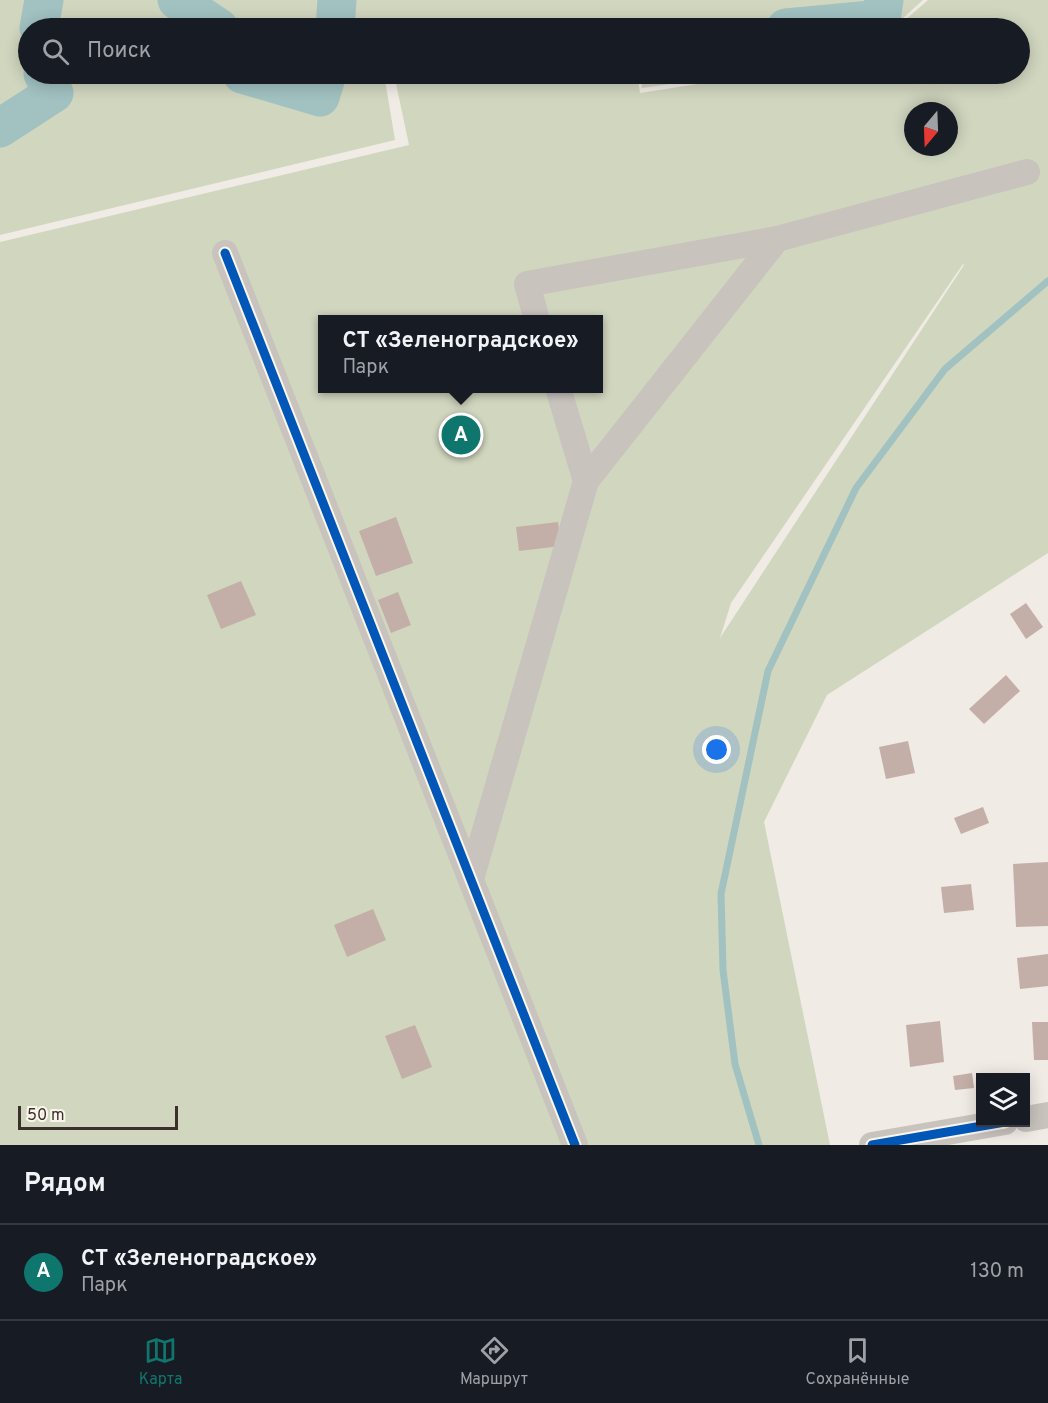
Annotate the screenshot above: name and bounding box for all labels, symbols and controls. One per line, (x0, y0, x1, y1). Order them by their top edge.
search box (18, 18, 1030, 84)
icon: search (39, 35, 72, 68)
text: Поиск (87, 38, 151, 65)
north arrow (904, 102, 958, 156)
popup (318, 315, 603, 393)
text: СТ «Зеленоградское» (342, 328, 579, 355)
text: Парк (342, 355, 389, 381)
pin: A (442, 412, 480, 458)
your location (702, 735, 731, 764)
map controls (976, 1073, 1030, 1127)
button: layers (976, 1073, 1030, 1127)
scale bar (18, 1103, 178, 1130)
text: 50 m (27, 1106, 65, 1126)
text: Рядом (24, 1168, 106, 1201)
text: СТ «Зеленоградское» (81, 1246, 317, 1273)
text: A (36, 1259, 51, 1285)
text: 130 m (970, 1259, 1024, 1285)
text: Парк (81, 1273, 128, 1299)
tab: Карта (139, 1334, 183, 1390)
tab: Маршрут (460, 1334, 528, 1390)
tab: Сохранённые (805, 1334, 909, 1390)

